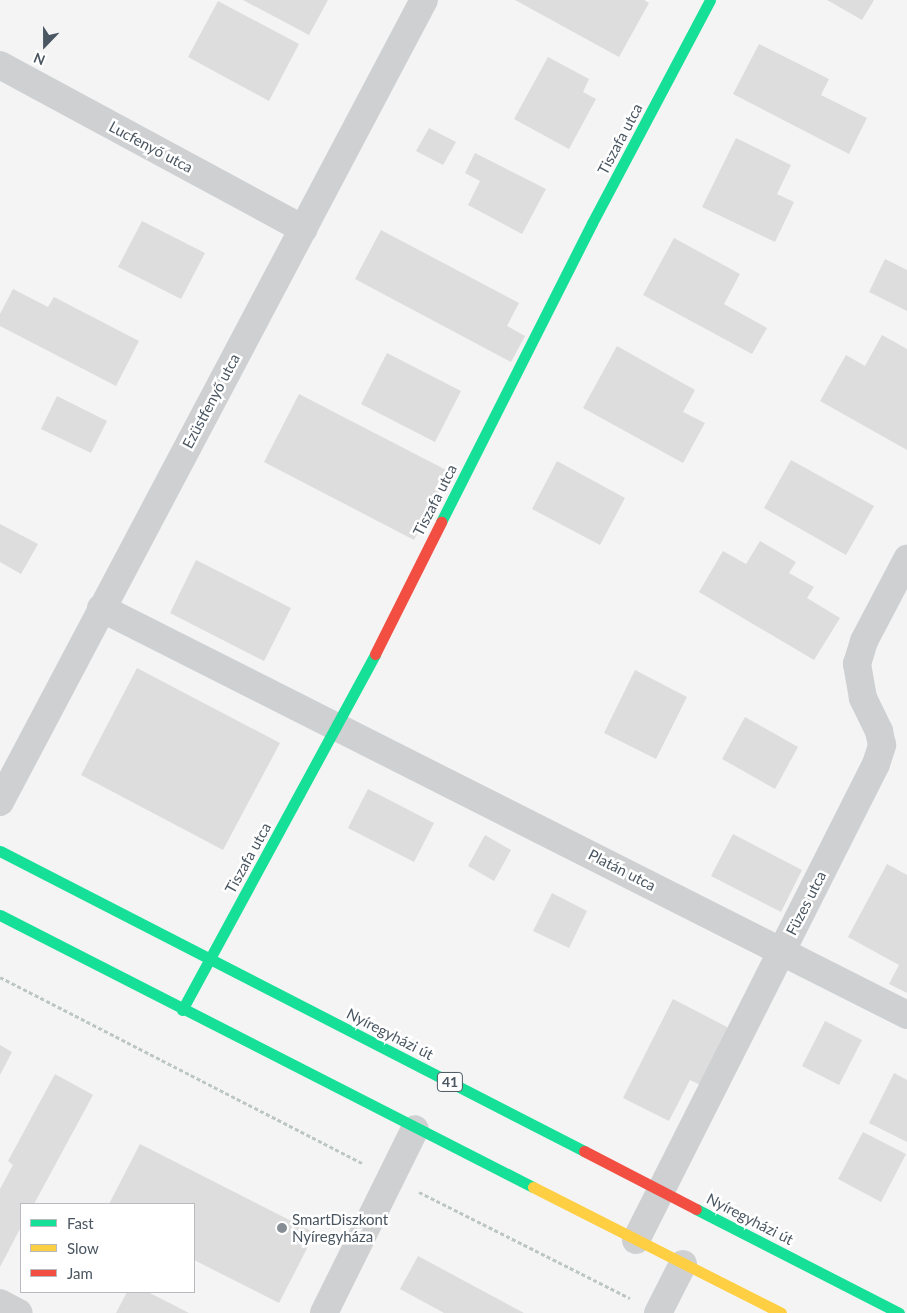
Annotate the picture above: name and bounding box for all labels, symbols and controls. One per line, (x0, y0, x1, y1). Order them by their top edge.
north arrow (20, 20, 70, 70)
text: N (31, 49, 47, 69)
street label: Tiszafa utca (594, 100, 646, 178)
street label: Lucfenyő utca (106, 117, 196, 177)
street label: Ezüstfenyő utca (178, 351, 244, 451)
street label: Tiszafa utca (409, 461, 461, 539)
street label: Tiszafa utca (221, 820, 275, 896)
street label: Platán utca (585, 845, 659, 895)
street label: Füzes utca (782, 868, 830, 938)
street label: Nyíregyházi út (344, 1004, 436, 1064)
road number: 41 (436, 1070, 464, 1094)
street label: Nyíregyházi út (704, 1189, 796, 1249)
legend (20, 1203, 195, 1293)
place label: SmartDiszkont Nyíregyháza (292, 1210, 388, 1245)
text: Fast (67, 1214, 94, 1232)
marker: SmartDiszkont Nyíregyháza (276, 1222, 288, 1234)
text: Slow (67, 1239, 99, 1257)
text: Jam (67, 1264, 93, 1282)

